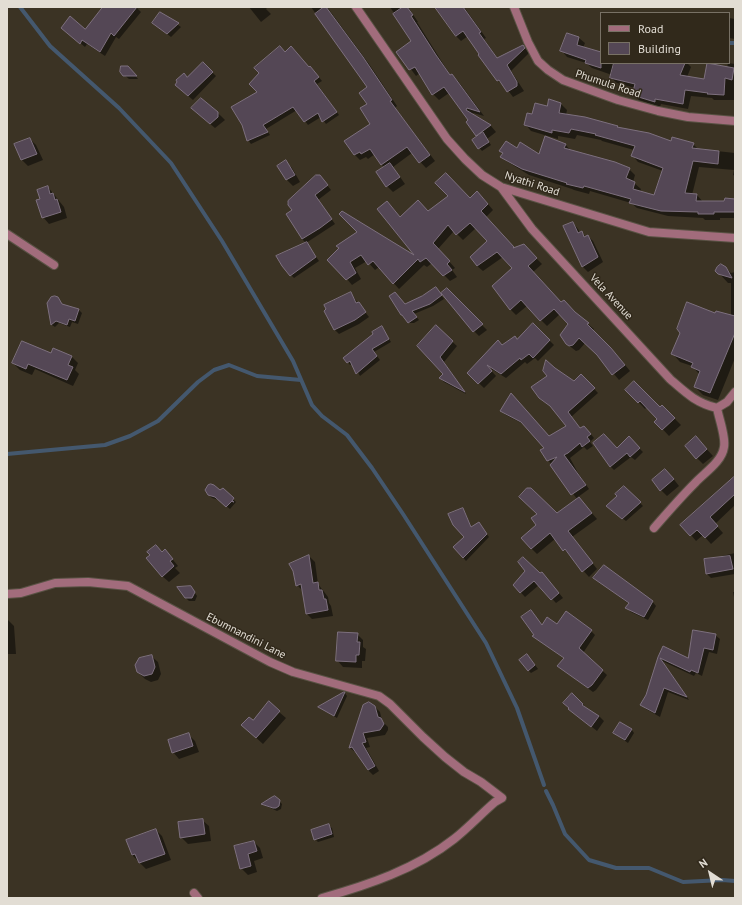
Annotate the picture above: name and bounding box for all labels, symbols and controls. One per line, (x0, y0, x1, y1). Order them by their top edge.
legend (600, 12, 730, 64)
text: Road (638, 21, 663, 36)
text: Building (638, 41, 681, 56)
street label: Phumula Road (574, 67, 642, 101)
street label: Nyathi Road (503, 169, 561, 199)
street label: Vela Avenue (587, 272, 635, 322)
street label: Ebumnandini Lane (204, 610, 288, 662)
north arrow (690, 853, 730, 893)
text: N (696, 855, 710, 871)

